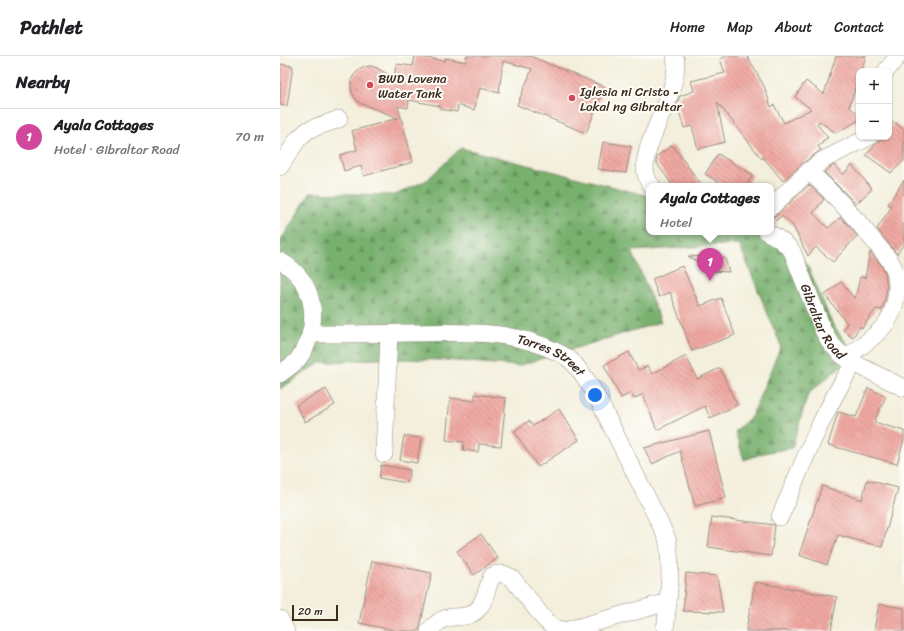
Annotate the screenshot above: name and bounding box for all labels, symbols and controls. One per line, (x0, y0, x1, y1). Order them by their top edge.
text: Pathlet (20, 11, 83, 44)
text: Home (670, 15, 705, 40)
text: Map (727, 15, 753, 40)
text: About (775, 15, 812, 40)
text: Contact (834, 15, 884, 40)
text: Nearby (16, 67, 70, 97)
place label: BWD Lovena Water Tank (378, 67, 447, 105)
map controls (856, 68, 892, 140)
button: + (856, 68, 892, 104)
marker: BWD Lovena Water Tank (365, 80, 375, 90)
place label: Iglesia ni Cristo - Lokal ng Gibraltar (579, 80, 683, 118)
marker: Iglesia ni Cristo - Lokal ng Gibraltar (567, 93, 577, 103)
button: − (856, 104, 892, 140)
text: Ayala Cottages (54, 112, 154, 138)
text: 1 (26, 125, 32, 148)
text: 70 m (235, 125, 264, 148)
text: Hotel · Gibraltar Road (54, 138, 179, 161)
popup (646, 183, 774, 235)
text: Ayala Cottages (660, 185, 760, 211)
text: Hotel (660, 211, 692, 234)
pin: 1 (697, 248, 723, 281)
street label: Gibraltar Road (794, 280, 853, 366)
street label: Torres Street (515, 327, 592, 382)
your location (585, 385, 605, 405)
text: 20 m (298, 602, 323, 621)
scale bar (292, 603, 338, 622)

